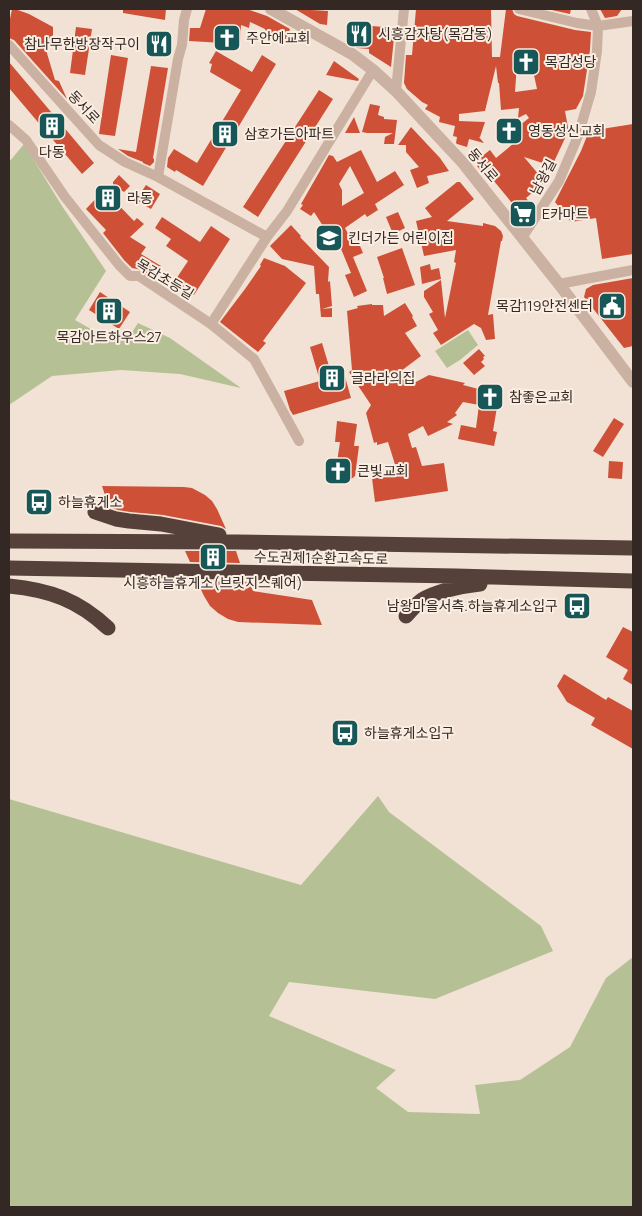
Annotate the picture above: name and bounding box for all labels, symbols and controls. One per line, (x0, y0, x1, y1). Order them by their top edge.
restaurant icon: 시흥감자탕(목감동) (344, 19, 374, 49)
church icon: 주안에교회 (212, 23, 242, 53)
place label: 시흥감자탕(목감동) (378, 24, 493, 43)
place label: 주안에교회 (246, 28, 310, 47)
restaurant icon: 참나무한방장작구이 (144, 29, 174, 59)
place label: 참나무한방장작구이 (24, 34, 140, 53)
church icon: 목감성당 (511, 47, 541, 77)
place label: 목감성당 (545, 52, 597, 71)
street label: 동서로 (64, 86, 105, 127)
building icon: 다동 (37, 111, 67, 141)
church icon: 영동성신교회 (494, 116, 524, 146)
building icon: 삼호가든아파트 (210, 119, 240, 149)
place label: 영동성신교회 (528, 121, 605, 140)
place label: 삼호가든아파트 (244, 124, 334, 143)
place label: 다동 (39, 142, 65, 161)
street label: 동서로 (464, 144, 503, 186)
street label: 남왕길 (525, 155, 560, 198)
building icon: 라동 (93, 183, 123, 213)
place label: 라동 (127, 188, 153, 207)
supermarket icon: E카마트 (508, 199, 538, 229)
place label: E카마트 (542, 204, 589, 223)
school or university icon: 킨더가든 어린이집 (314, 223, 344, 253)
place label: 킨더가든 어린이집 (348, 228, 454, 247)
street label: 목감초등길 (133, 254, 198, 303)
public building icon: 목감119안전센터 (597, 291, 627, 321)
building icon: 목감아트하우스27 (94, 296, 124, 326)
place label: 목감119안전센터 (496, 296, 593, 315)
place label: 목감아트하우스27 (56, 327, 162, 346)
building icon: 글라라의집 (317, 363, 347, 393)
place label: 글라라의집 (351, 368, 415, 387)
church icon: 참좋은교회 (475, 382, 505, 412)
place label: 참좋은교회 (509, 387, 573, 406)
church icon: 큰빛교회 (323, 456, 353, 486)
place label: 큰빛교회 (357, 461, 409, 480)
bus stop icon: 하늘휴게소 (24, 487, 54, 517)
place label: 하늘휴게소 (58, 492, 123, 511)
building icon: 시흥하늘휴게소(브릿지스퀘어) (198, 542, 228, 572)
street label: 수도권제1순환고속도로 (254, 547, 388, 568)
place label: 시흥하늘휴게소(브릿지스퀘어) (123, 573, 303, 592)
bus stop icon: 남왕마을서측.하늘휴게소입구 (562, 591, 592, 621)
place label: 남왕마을서측.하늘휴게소입구 (387, 596, 558, 615)
bus stop icon: 하늘휴게소입구 (330, 718, 360, 748)
place label: 하늘휴게소입구 (364, 723, 454, 742)

